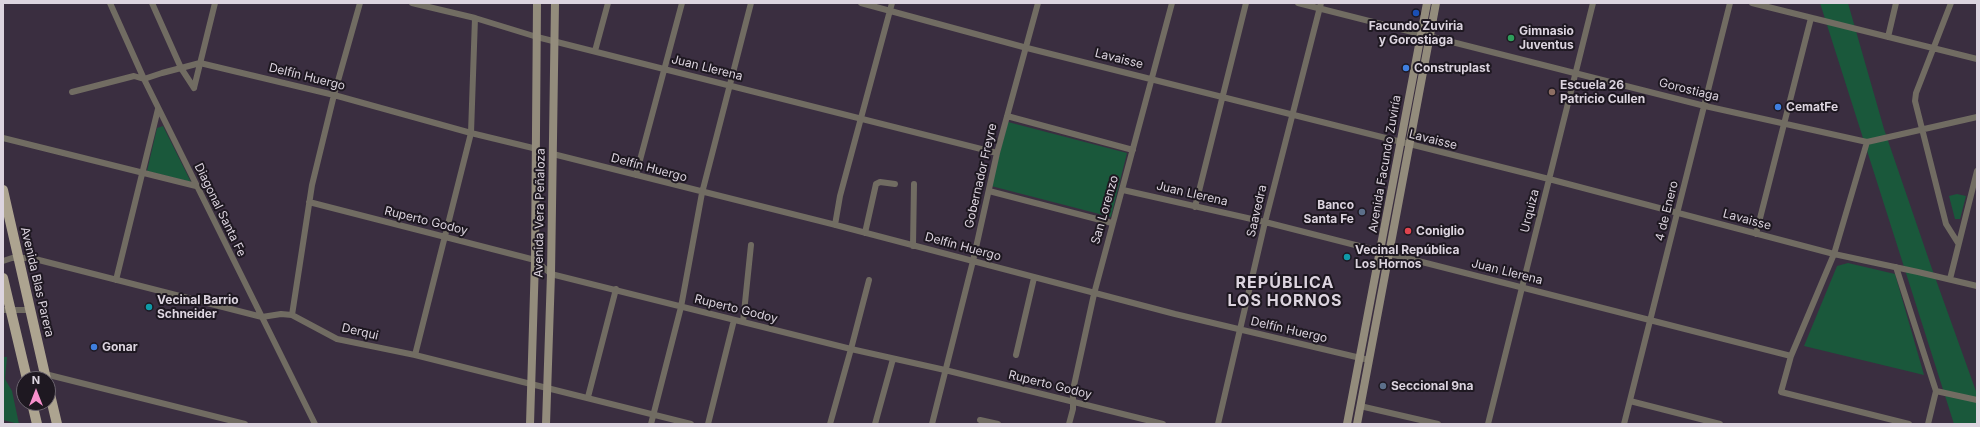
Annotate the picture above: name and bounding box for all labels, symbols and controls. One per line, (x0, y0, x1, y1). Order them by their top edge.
marker: Facundo Zuviria y Gorostiaga (1411, 8, 1421, 18)
place label: Facundo Zuviria y Gorostiaga (1369, 19, 1463, 47)
place label: Gimnasio Juventus (1519, 24, 1574, 52)
marker: Gimnasio Juventus (1506, 33, 1516, 43)
street label: Lavaisse (1093, 46, 1145, 72)
street label: Juan Llerena (670, 52, 744, 84)
street label: Delfín Huergo (267, 61, 347, 93)
place label: Construplast (1414, 61, 1490, 75)
marker: Construplast (1401, 63, 1411, 73)
street label: Gorostiaga (1657, 76, 1721, 104)
place label: Escuela 26 Patricio Cullen (1560, 78, 1645, 106)
marker: Escuela 26 Patricio Cullen (1547, 87, 1557, 97)
street label: Avenida Facundo Zuviría (1366, 94, 1404, 234)
place label: CematFe (1786, 100, 1838, 114)
marker: CematFe (1773, 102, 1783, 112)
street label: Gobernador Freyre (962, 122, 1000, 230)
street label: Lavaisse (1407, 127, 1459, 153)
street label: Avenida Vera Peñaloza (532, 148, 548, 278)
street label: Delfín Huergo (609, 151, 689, 185)
street label: Diagonal Santa Fe (191, 161, 249, 259)
street label: San Lorenzo (1088, 174, 1122, 246)
street label: Juan Llerena (1155, 179, 1229, 209)
street label: 4 de Enero (1653, 179, 1681, 243)
street label: Saavedra (1244, 184, 1270, 238)
street label: Urquiza (1518, 188, 1542, 234)
place label: Banco Santa Fe (1304, 198, 1354, 226)
street label: Ruperto Godoy (383, 204, 469, 238)
marker: Banco Santa Fe (1357, 207, 1367, 217)
street label: Lavaisse (1721, 207, 1773, 233)
place label: Coniglio (1416, 224, 1464, 238)
street label: Avenida Blas Parera (17, 226, 57, 338)
marker: Coniglio (1403, 226, 1413, 236)
street label: Delfín Huergo (923, 230, 1003, 264)
place label: Vecinal República Los Hornos (1355, 243, 1459, 271)
marker: Vecinal República Los Hornos (1342, 252, 1352, 262)
street label: Juan Llerena (1470, 256, 1544, 288)
district label: REPÚBLICA LOS HORNOS (1228, 273, 1342, 311)
street label: Ruperto Godoy (693, 292, 779, 326)
place label: Vecinal Barrio Schneider (157, 293, 239, 321)
marker: Vecinal Barrio Schneider (144, 302, 154, 312)
street label: Delfín Huergo (1249, 314, 1329, 346)
street label: Derqui (340, 321, 380, 343)
place label: Gonar (102, 340, 138, 354)
marker: Gonar (89, 342, 99, 352)
street label: Ruperto Godoy (1007, 368, 1093, 402)
north arrow (16, 371, 56, 411)
text: N (32, 373, 40, 387)
place label: Seccional 9na (1391, 379, 1474, 393)
marker: Seccional 9na (1378, 381, 1388, 391)

